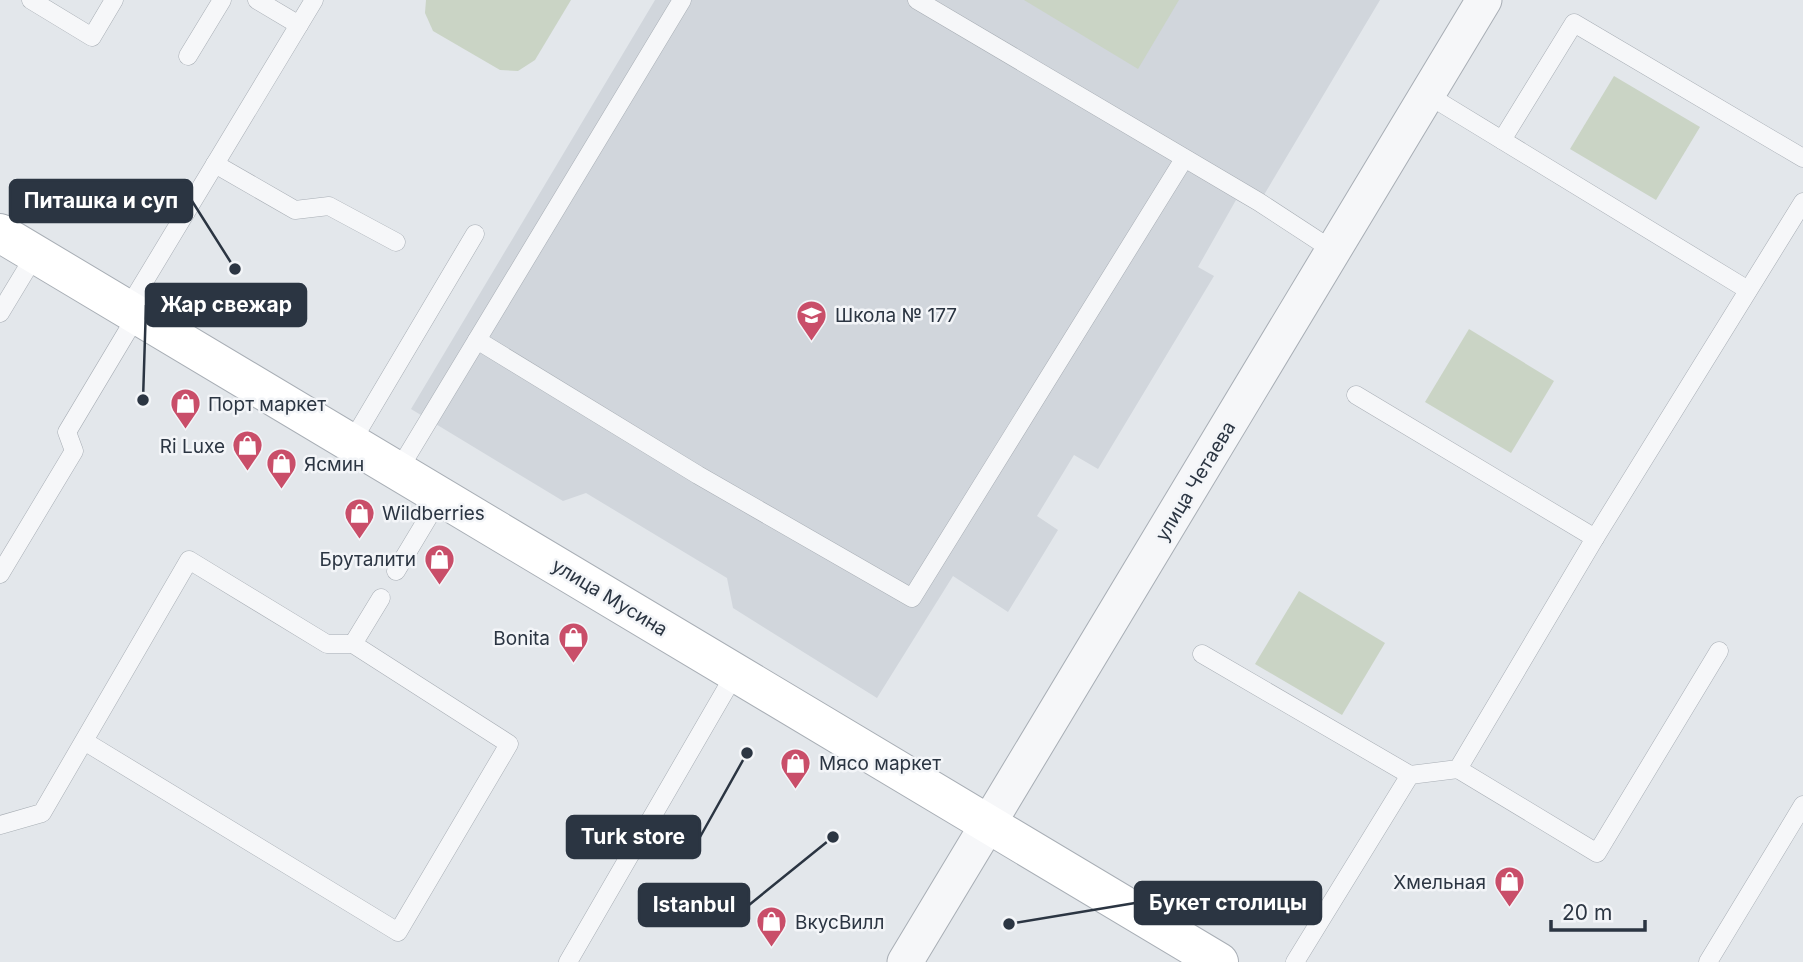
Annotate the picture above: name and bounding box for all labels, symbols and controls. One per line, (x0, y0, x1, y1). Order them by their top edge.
callout: Питашка и суп (10, 180, 192, 222)
text: Питашка и суп (24, 188, 178, 213)
callout: Жар свежар (146, 284, 306, 326)
text: Жар свежар (160, 292, 292, 317)
school or university icon: Школа № 177 (795, 298, 829, 342)
place label: Школа № 177 (835, 304, 957, 327)
shop icon: Порт маркет (168, 387, 202, 431)
place label: Порт маркет (208, 393, 326, 416)
street label: улица Четаева (1151, 417, 1240, 545)
shop icon: Ri Luxe (231, 429, 265, 473)
place label: Ri Luxe (160, 435, 225, 458)
shop icon: Ясмин (264, 447, 298, 491)
place label: Ясмин (304, 453, 364, 476)
shop icon: Wildberries (342, 496, 376, 540)
place label: Wildberries (382, 502, 485, 525)
shop icon: Бруталити (422, 542, 456, 586)
place label: Бруталити (319, 548, 416, 571)
street label: улица Мусина (548, 554, 672, 641)
shop icon: Bonita (556, 621, 590, 665)
place label: Bonita (493, 627, 550, 650)
shop icon: Мясо маркет (779, 746, 813, 790)
place label: Мясо маркет (819, 752, 941, 775)
callout: Turk store (567, 816, 700, 858)
text: Turk store (581, 824, 685, 849)
shop icon: Хмельная (1492, 865, 1526, 909)
place label: Хмельная (1393, 871, 1486, 894)
callout: Букет столицы (1135, 882, 1321, 924)
callout: Istanbul (639, 884, 749, 926)
scale bar (1551, 888, 1646, 932)
text: Букет столицы (1149, 890, 1307, 915)
text: Istanbul (653, 892, 735, 917)
text: 20 m (1562, 900, 1612, 925)
shop icon: ВкусВилл (755, 905, 789, 949)
place label: ВкусВилл (795, 911, 884, 934)

